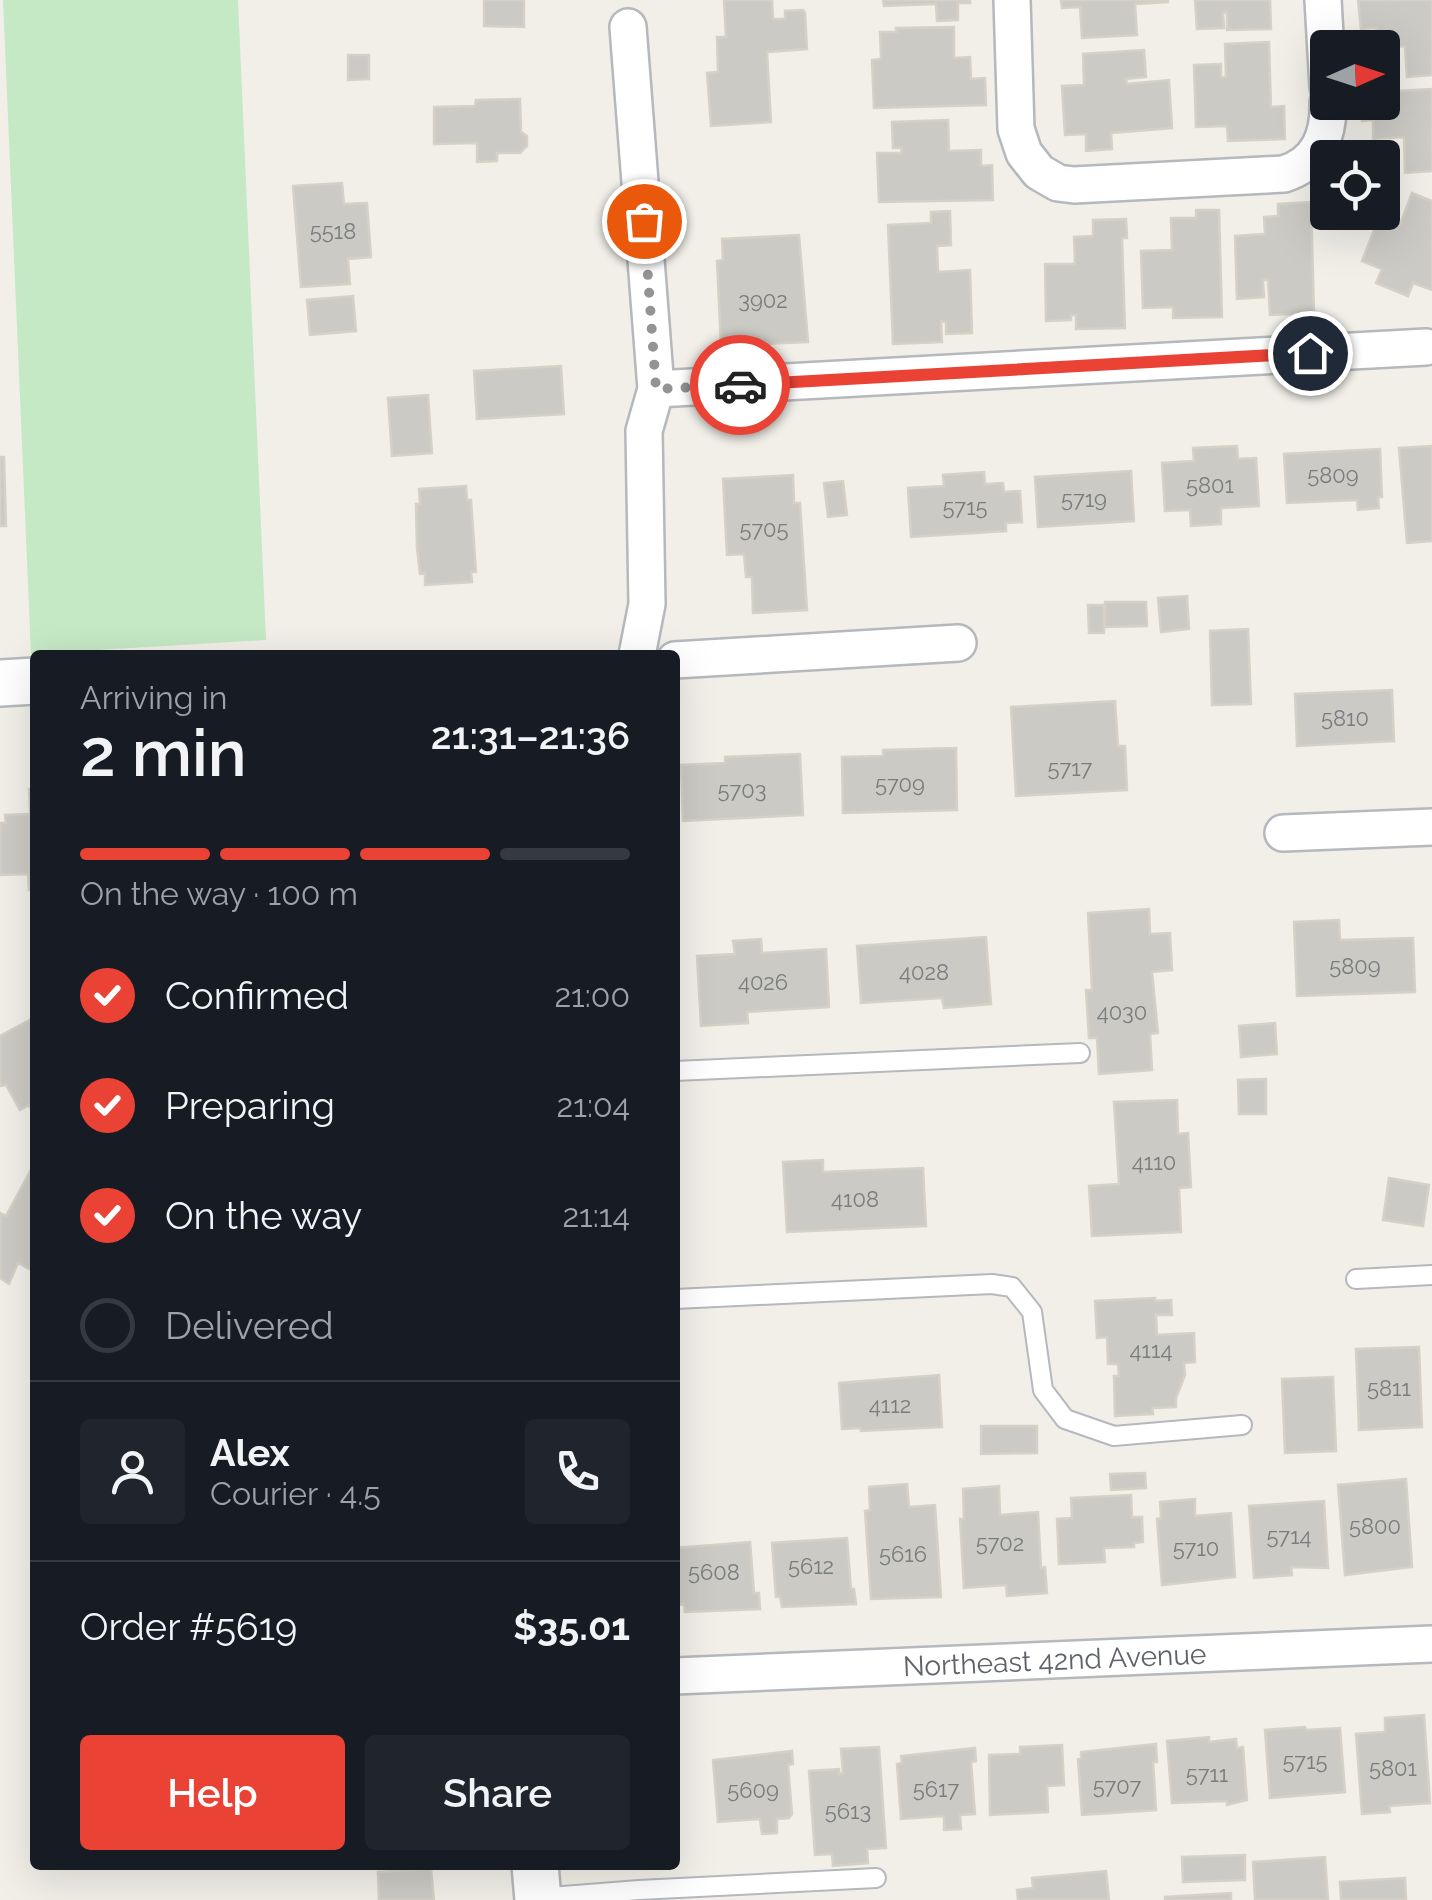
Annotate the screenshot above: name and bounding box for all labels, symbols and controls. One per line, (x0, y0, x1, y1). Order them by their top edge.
north arrow (1310, 30, 1400, 120)
map controls (1310, 30, 1400, 230)
button: locate (1310, 140, 1400, 230)
pin (602, 179, 687, 264)
icon: bag (617, 194, 672, 249)
house number: 5518 (310, 218, 356, 244)
house number: 3902 (738, 287, 788, 313)
pin (1268, 311, 1353, 396)
icon: home (1283, 326, 1338, 381)
courier (690, 335, 790, 435)
icon: car (713, 358, 768, 413)
house number: 5809 (1307, 462, 1359, 488)
house number: 5801 (1186, 472, 1234, 498)
house number: 5719 (1061, 486, 1107, 512)
house number: 5715 (942, 494, 988, 520)
house number: 5705 (739, 516, 789, 542)
text: Arriving in (80, 679, 227, 716)
house number: 5810 (1321, 705, 1369, 731)
text: 21:31–21:36 (431, 713, 630, 758)
text: 2 min (80, 715, 247, 791)
house number: 5717 (1048, 755, 1093, 781)
house number: 5709 (875, 771, 925, 797)
house number: 5703 (718, 777, 766, 803)
text: On the way · 100 m (80, 875, 358, 912)
house number: 5809 (1329, 953, 1381, 979)
house number: 4028 (899, 959, 949, 985)
icon: check (80, 968, 135, 1023)
house number: 4026 (738, 969, 788, 995)
text: Confirmed (165, 973, 349, 1018)
text: 21:00 (554, 977, 630, 1014)
house number: 4030 (1097, 999, 1147, 1025)
icon: check (80, 1078, 135, 1133)
text: Preparing (165, 1083, 335, 1128)
text: 21:04 (557, 1087, 630, 1124)
house number: 4110 (1132, 1149, 1176, 1175)
house number: 4108 (831, 1186, 879, 1212)
icon: check (80, 1188, 135, 1243)
text: On the way (165, 1193, 362, 1238)
text: 21:14 (562, 1197, 630, 1234)
text: Delivered (165, 1303, 334, 1348)
house number: 4114 (1130, 1337, 1172, 1363)
house number: 5811 (1367, 1375, 1411, 1401)
house number: 4112 (869, 1392, 911, 1418)
button: person (80, 1419, 185, 1524)
button: phone (525, 1419, 630, 1524)
text: Alex (210, 1430, 290, 1475)
text: Courier · 4.5 (210, 1475, 381, 1512)
house number: 5800 (1349, 1513, 1401, 1539)
house number: 5714 (1266, 1523, 1312, 1549)
house number: 5702 (976, 1530, 1024, 1556)
house number: 5710 (1173, 1535, 1219, 1561)
house number: 5616 (879, 1541, 927, 1567)
house number: 5612 (788, 1553, 834, 1579)
house number: 5608 (688, 1559, 740, 1585)
text: Order #5619 (80, 1604, 297, 1649)
text: $35.01 (513, 1604, 630, 1649)
street label: Northeast 42nd Avenue (902, 1637, 1207, 1683)
button: Help (80, 1735, 345, 1850)
button: Share (365, 1735, 630, 1850)
house number: 5715 (1282, 1748, 1328, 1774)
house number: 5801 (1369, 1755, 1417, 1781)
house number: 5711 (1186, 1761, 1228, 1787)
house number: 5707 (1093, 1773, 1142, 1799)
house number: 5617 (913, 1776, 959, 1802)
house number: 5609 (727, 1777, 779, 1803)
house number: 5613 (825, 1798, 871, 1824)

